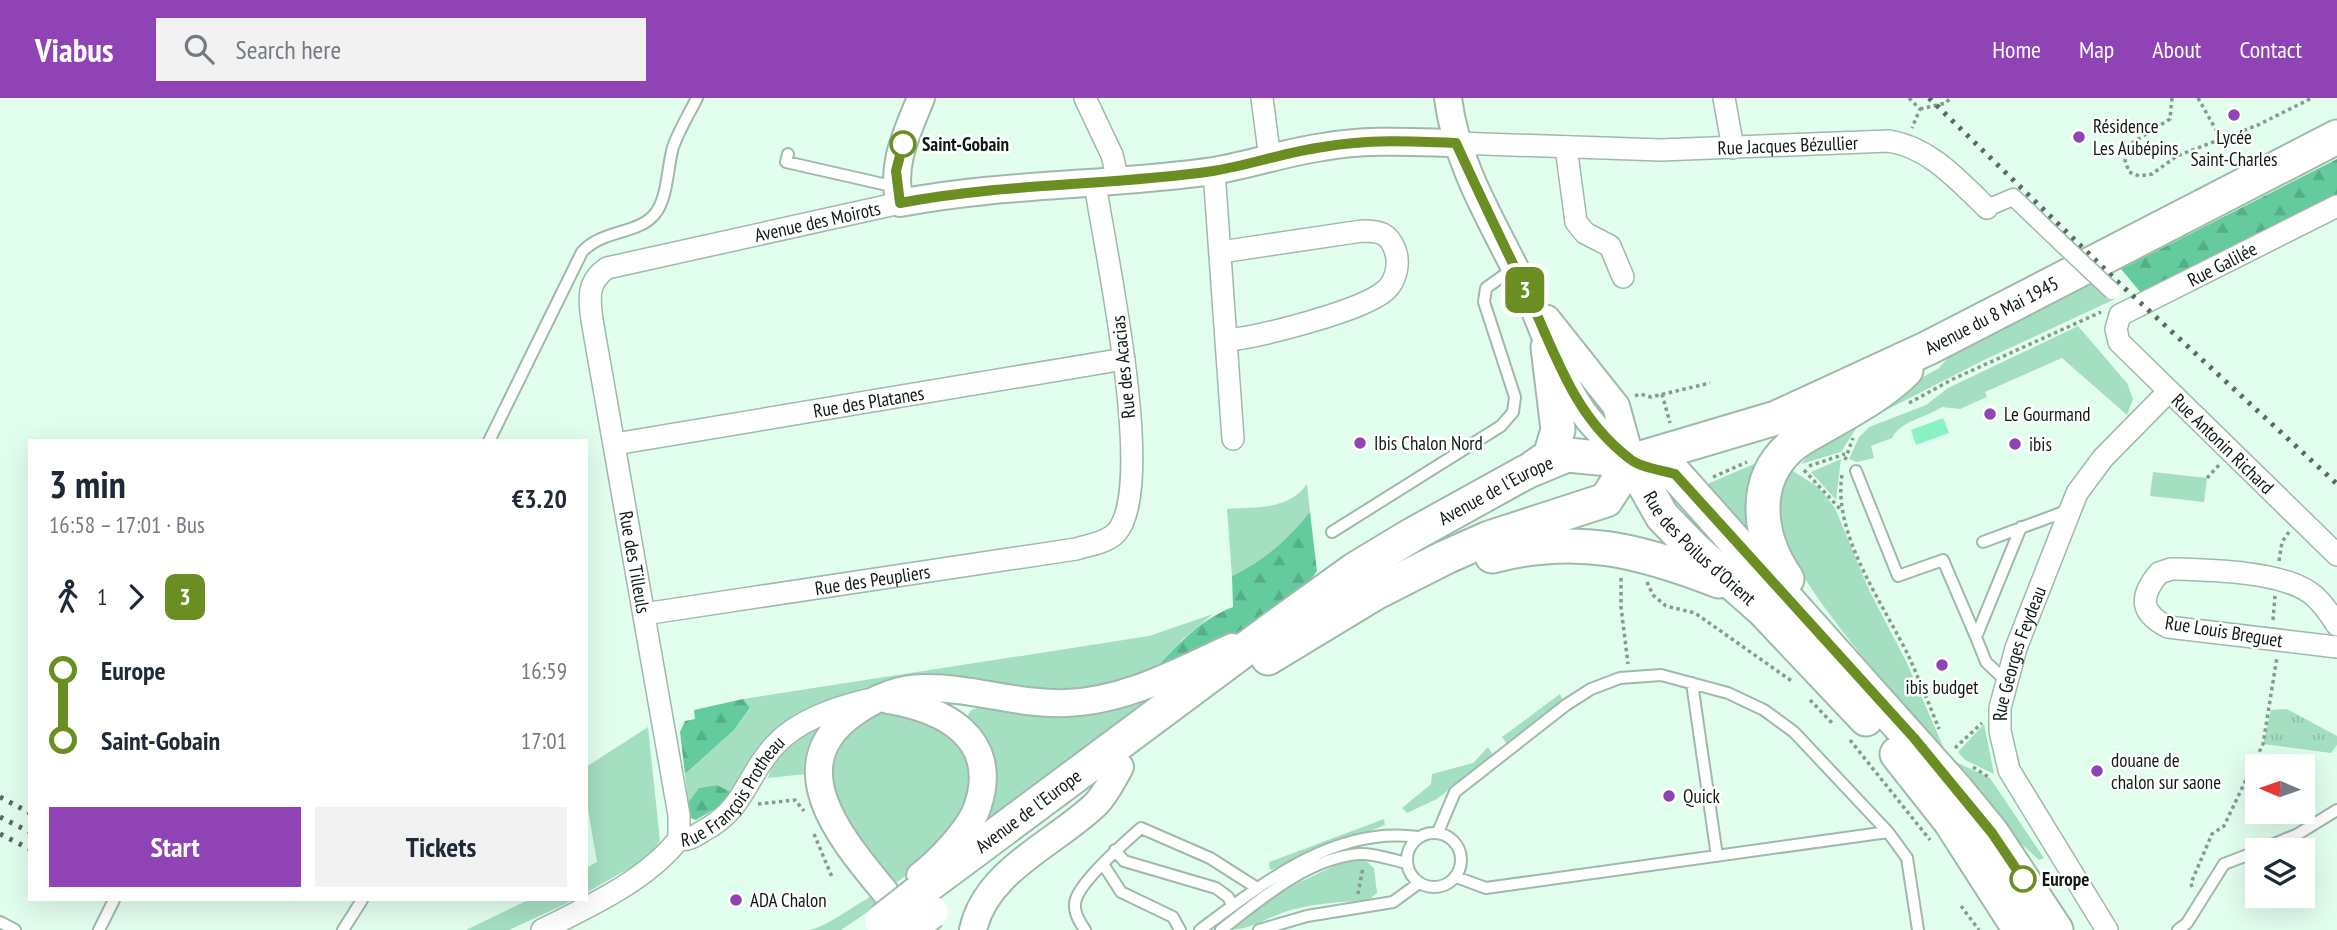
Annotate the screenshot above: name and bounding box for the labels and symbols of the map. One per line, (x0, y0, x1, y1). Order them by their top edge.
marker: Lycée Saint-Charles (2226, 107, 2242, 123)
place label: Résidence Les Aubépins (2093, 114, 2178, 160)
place label: Lycée Saint-Charles (2190, 125, 2278, 171)
marker: Résidence Les Aubépins (2071, 129, 2087, 145)
street label: Rue Jacques Bézullier (1717, 130, 1859, 160)
marker: Saint-Gobain (890, 131, 916, 157)
place label: Saint-Gobain (922, 132, 1009, 156)
street label: Avenue des Moirots (752, 196, 883, 247)
street label: Rue Galilée (2183, 236, 2261, 292)
line badge: 3 (1502, 267, 1548, 313)
street label: Avenue du 8 Mai 1945 (1920, 271, 2062, 360)
street label: Rue des Acacias (1106, 314, 1140, 420)
street label: Rue des Platanes (811, 381, 926, 423)
street label: Rue Antonin Richard (2167, 388, 2279, 499)
place label: Le Gourmand (2004, 402, 2090, 426)
marker: Le Gourmand (1982, 406, 1998, 422)
place label: Ibis Chalon Nord (1374, 431, 1483, 455)
place label: ibis (2029, 432, 2052, 456)
marker: Ibis Chalon Nord (1352, 435, 1368, 451)
marker: ibis (2007, 436, 2023, 452)
street label: Avenue de l'Europe (1434, 450, 1556, 530)
street label: Rue des Poilus d'Orient (1638, 487, 1762, 611)
street label: Rue des Tilleuls (614, 509, 656, 615)
street label: Rue des Peupliers (813, 559, 932, 600)
street label: Rue Georges Feydeau (1987, 583, 2051, 721)
street label: Rue Louis Breguet (2164, 610, 2285, 652)
marker: ibis budget (1934, 657, 1950, 673)
place label: ibis budget (1906, 675, 1979, 699)
street label: Rue François Protheau (679, 730, 789, 852)
place label: douane de chalon sur saone (2111, 748, 2221, 794)
north arrow (2245, 754, 2315, 824)
street label: Avenue de l'Europe (970, 763, 1086, 858)
marker: douane de chalon sur saone (2089, 763, 2105, 779)
place label: Quick (1683, 784, 1721, 808)
marker: Quick (1661, 788, 1677, 804)
marker: Europe (2010, 866, 2036, 892)
place label: Europe (2042, 867, 2089, 891)
place label: ADA Chalon (750, 888, 827, 912)
marker: ADA Chalon (728, 892, 744, 908)

